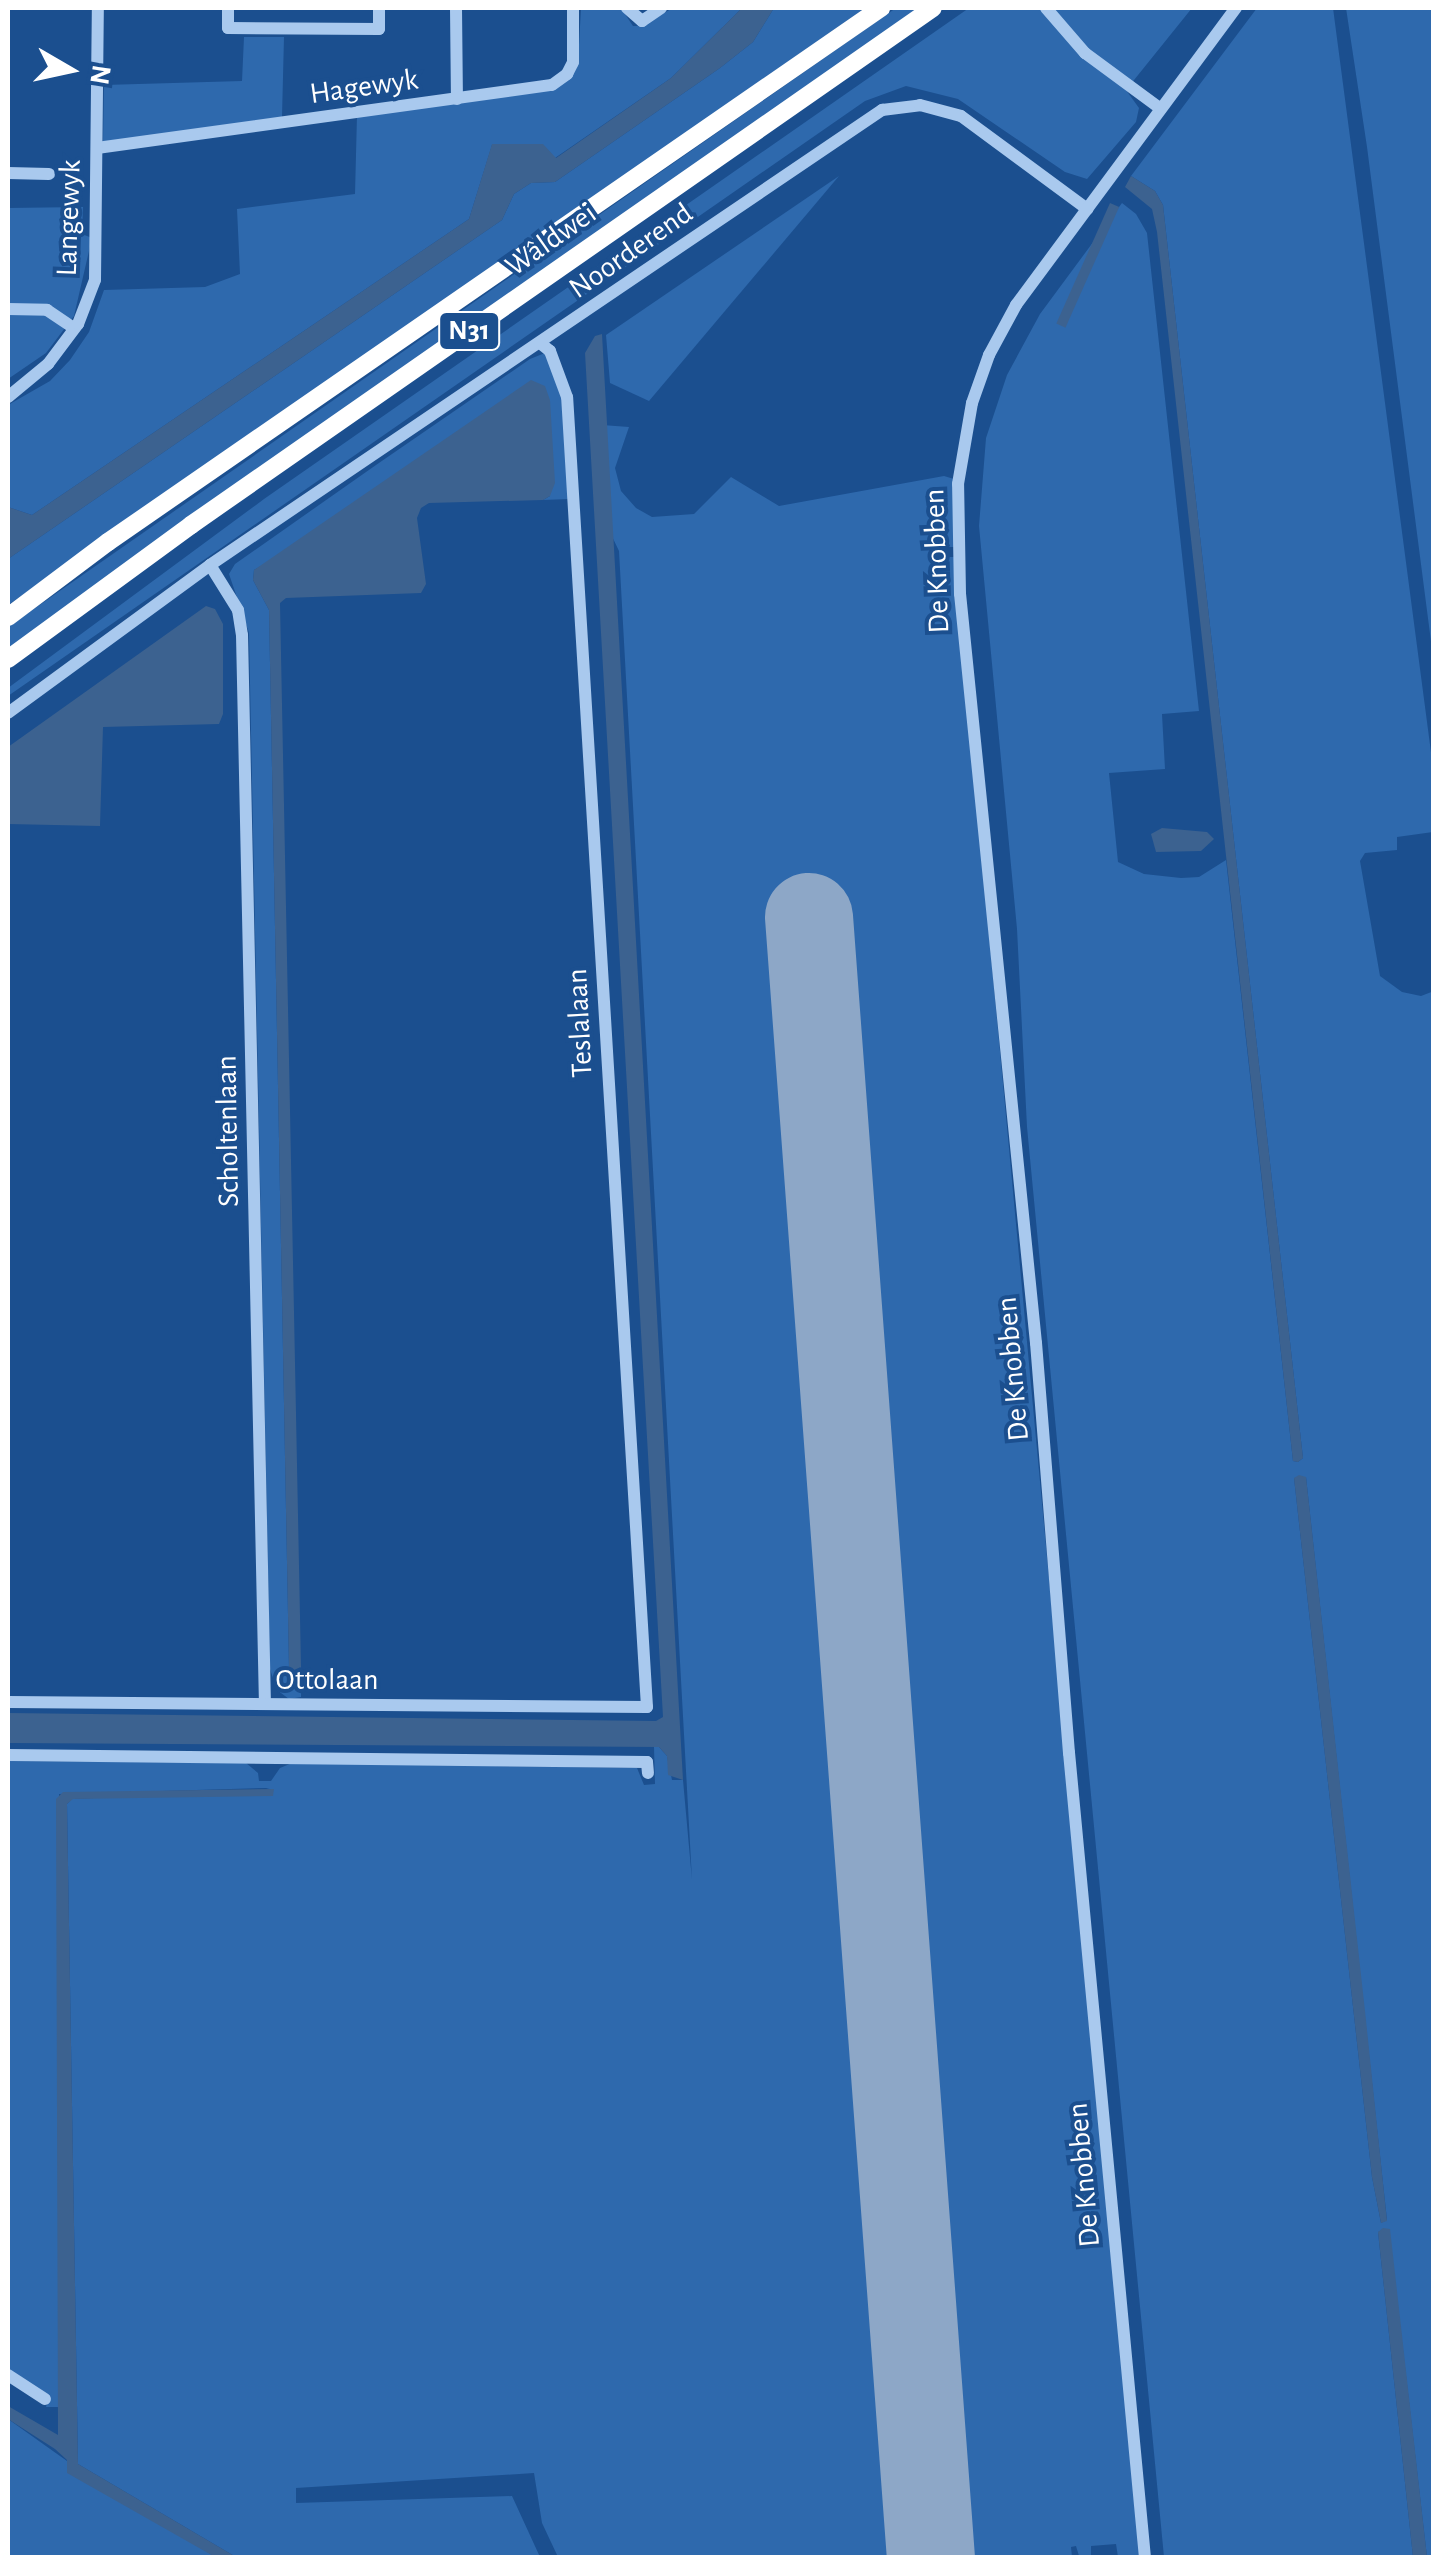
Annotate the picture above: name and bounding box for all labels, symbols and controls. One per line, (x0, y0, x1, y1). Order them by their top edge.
north arrow (20, 20, 120, 120)
street label: Hagewyk (308, 62, 420, 112)
text: N (84, 63, 115, 86)
street label: Langewyk (49, 159, 89, 277)
street label: Noorderend (562, 195, 700, 307)
street label: Wâldwei (499, 196, 603, 284)
road number: N31 (436, 308, 502, 354)
street label: De Knobben (916, 488, 958, 634)
street label: Teslalaan (559, 968, 601, 1078)
street label: Scholtenlaan (209, 1055, 247, 1207)
street label: De Knobben (989, 1295, 1037, 1443)
street label: Ottolaan (276, 1662, 378, 1698)
street label: De Knobben (1060, 2101, 1108, 2249)

